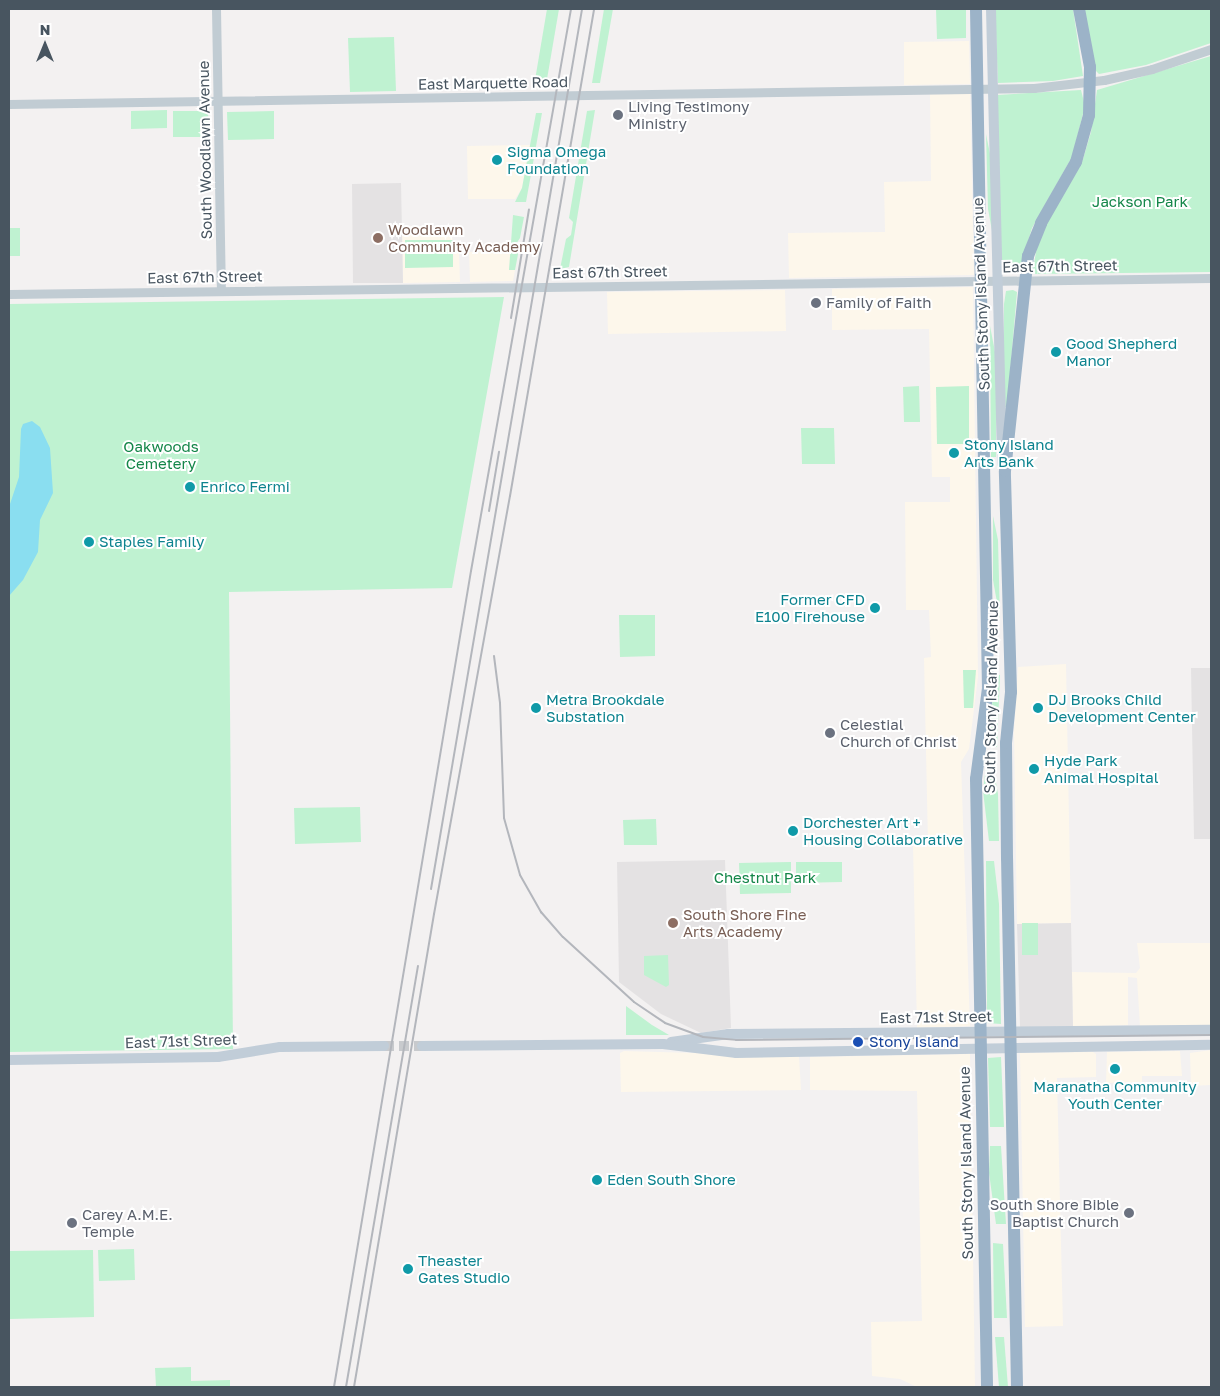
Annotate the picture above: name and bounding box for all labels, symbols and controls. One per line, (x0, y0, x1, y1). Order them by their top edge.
north arrow (20, 20, 70, 70)
text: N (40, 21, 50, 38)
street label: South Woodlawn Avenue (194, 60, 216, 240)
street label: East Marquette Road (418, 73, 568, 93)
place label: Living Testimony Ministry (628, 97, 749, 132)
marker: Living Testimony Ministry (612, 109, 624, 121)
place label: Sigma Omega Foundation (507, 142, 606, 177)
marker: Sigma Omega Foundation (491, 154, 503, 166)
park label: Jackson Park (1092, 193, 1188, 211)
street label: South Stony Island Avenue (969, 197, 993, 391)
place label: Woodlawn Community Academy (388, 220, 540, 255)
marker: Woodlawn Community Academy (372, 232, 384, 244)
street label: East 67th Street (1002, 256, 1118, 276)
street label: East 67th Street (552, 262, 668, 282)
street label: East 67th Street (147, 267, 263, 287)
place label: Family of Faith (826, 294, 931, 312)
marker: Family of Faith (810, 297, 822, 309)
place label: Good Shepherd Manor (1066, 334, 1177, 369)
marker: Good Shepherd Manor (1050, 346, 1062, 358)
place label: Stony Island Arts Bank (964, 435, 1054, 470)
park label: Oakwoods Cemetery (123, 437, 199, 472)
marker: Stony Island Arts Bank (948, 447, 960, 459)
place label: Enrico Fermi (200, 478, 290, 496)
marker: Enrico Fermi (184, 481, 196, 493)
place label: Staples Family (99, 533, 204, 551)
marker: Staples Family (83, 536, 95, 548)
place label: Former CFD E100 Firehouse (755, 590, 865, 625)
street label: South Stony Island Avenue (980, 600, 1002, 794)
marker: Former CFD E100 Firehouse (869, 602, 881, 614)
place label: Metra Brookdale Substation (546, 690, 664, 725)
place label: DJ Brooks Child Development Center (1048, 690, 1196, 725)
marker: Metra Brookdale Substation (530, 702, 542, 714)
marker: DJ Brooks Child Development Center (1032, 702, 1044, 714)
place label: Celestial Church of Christ (840, 715, 957, 750)
marker: Celestial Church of Christ (824, 727, 836, 739)
place label: Hyde Park Animal Hospital (1044, 751, 1158, 786)
marker: Hyde Park Animal Hospital (1028, 763, 1040, 775)
place label: Dorchester Art + Housing Collaborative (803, 813, 963, 848)
marker: Dorchester Art + Housing Collaborative (787, 825, 799, 837)
park label: Chestnut Park (714, 869, 816, 887)
place label: South Shore Fine Arts Academy (683, 905, 806, 940)
marker: South Shore Fine Arts Academy (667, 917, 679, 929)
street label: East 71st Street (880, 1007, 992, 1027)
street label: East 71st Street (124, 1030, 238, 1052)
place label: Stony Island (869, 1033, 959, 1051)
marker: Stony Island (851, 1035, 865, 1049)
marker: Maranatha Community Youth Center (1109, 1063, 1121, 1075)
street label: South Stony Island Avenue (955, 1066, 977, 1260)
place label: Maranatha Community Youth Center (1033, 1077, 1197, 1112)
place label: Eden South Shore (607, 1171, 736, 1189)
marker: Eden South Shore (591, 1174, 603, 1186)
place label: South Shore Bible Baptist Church (990, 1195, 1119, 1230)
place label: Carey A.M.E. Temple (82, 1205, 173, 1240)
marker: South Shore Bible Baptist Church (1123, 1207, 1135, 1219)
marker: Carey A.M.E. Temple (66, 1217, 78, 1229)
place label: Theaster Gates Studio (418, 1251, 510, 1286)
marker: Theaster Gates Studio (402, 1263, 414, 1275)

